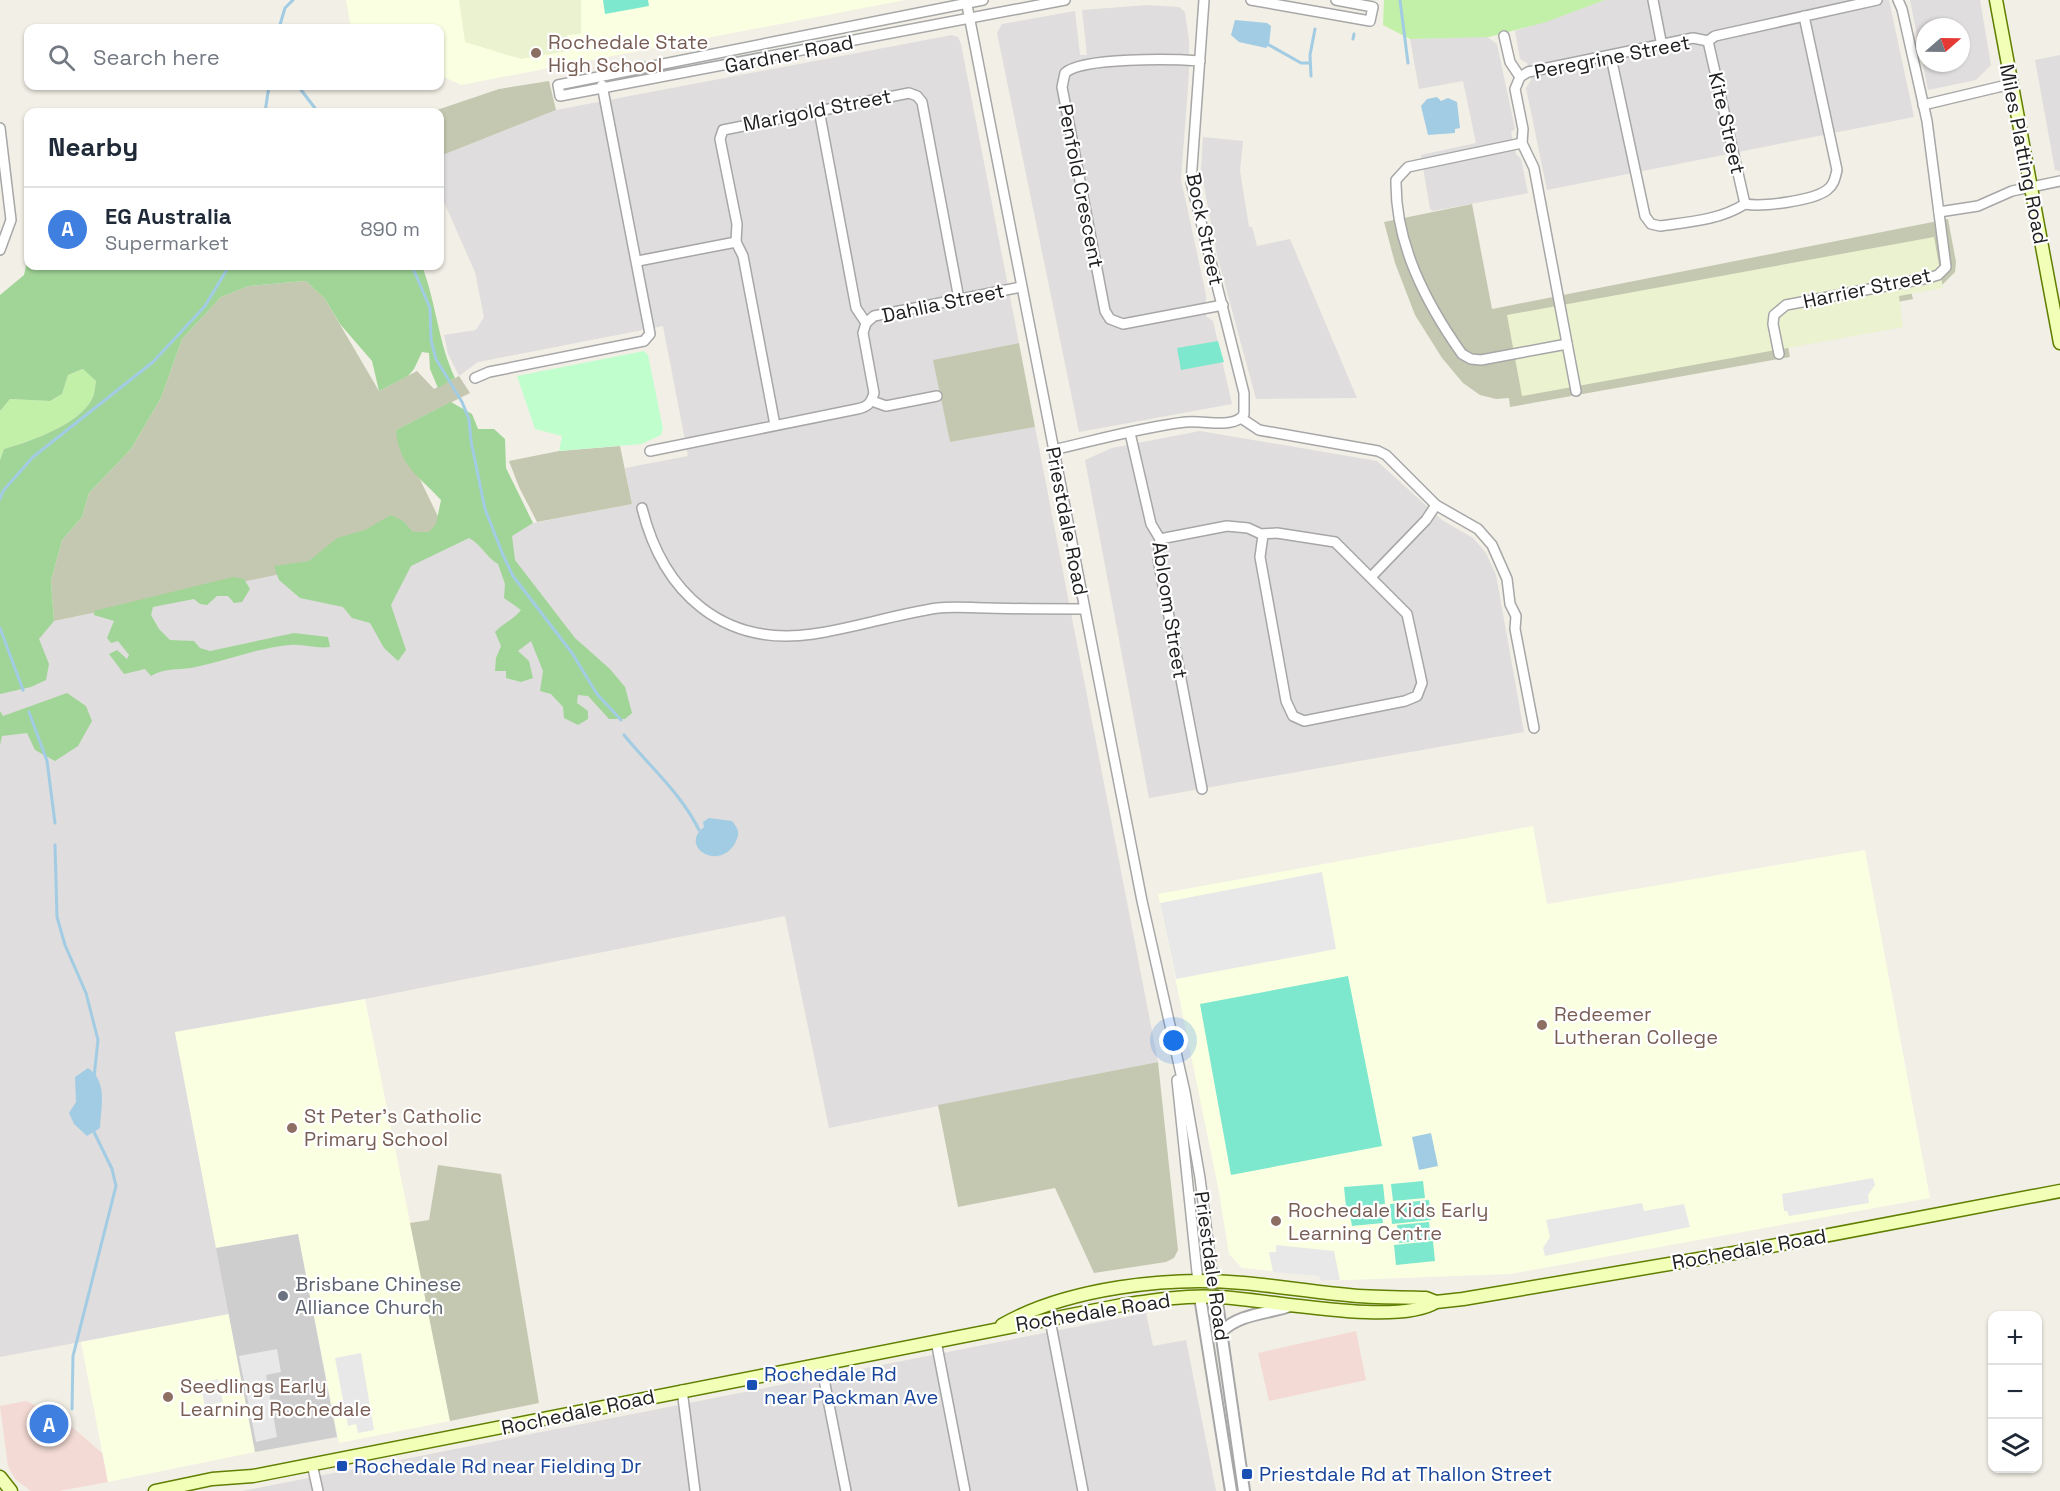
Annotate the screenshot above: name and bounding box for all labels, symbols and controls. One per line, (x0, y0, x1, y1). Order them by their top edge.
north arrow (1916, 18, 1970, 72)
search box (24, 24, 444, 90)
place label: Rochedale State High School (548, 29, 708, 78)
street label: Gardner Road (722, 29, 856, 79)
street label: Peregrine Street (1532, 29, 1692, 85)
icon: search (45, 41, 78, 74)
text: Search here (93, 43, 220, 71)
marker: Rochedale State High School (529, 46, 543, 60)
street label: Miles Platting Road (1994, 62, 2054, 246)
street label: Kite Street (1703, 69, 1751, 177)
street label: Marigold Street (741, 83, 893, 137)
street label: Penfold Crescent (1052, 102, 1110, 270)
text: Nearby (48, 130, 138, 164)
street label: Bock Street (1180, 170, 1230, 288)
text: EG Australia (105, 202, 232, 230)
text: A (61, 216, 74, 242)
text: 890 m (360, 216, 420, 242)
text: Supermarket (105, 230, 229, 256)
street label: Harrier Street (1801, 262, 1933, 314)
street label: Dahlia Street (879, 277, 1007, 329)
street label: Priestdale Road (1040, 444, 1094, 598)
street label: Abloom Street (1146, 540, 1194, 680)
place label: Redeemer Lutheran College (1554, 1001, 1718, 1050)
marker: Redeemer Lutheran College (1535, 1018, 1549, 1032)
your location (1159, 1026, 1188, 1055)
place label: St Peter's Catholic Primary School (304, 1103, 482, 1152)
marker: St Peter's Catholic Primary School (285, 1121, 299, 1135)
street label: Priestdale Road (1189, 1190, 1235, 1342)
place label: Rochedale Kids Early Learning Centre (1288, 1197, 1488, 1246)
marker: Rochedale Kids Early Learning Centre (1269, 1214, 1283, 1228)
street label: Rochedale Road (1670, 1223, 1828, 1275)
place label: Brisbane Chinese Alliance Church (295, 1271, 461, 1320)
street label: Rochedale Road (1014, 1287, 1172, 1337)
marker: Brisbane Chinese Alliance Church (276, 1289, 290, 1303)
map controls (1988, 1311, 2042, 1473)
button: + (1988, 1311, 2042, 1365)
place label: Rochedale Rd near Packman Ave (764, 1361, 938, 1410)
button: − (1988, 1365, 2042, 1419)
place label: Seedlings Early Learning Rochedale (180, 1373, 371, 1422)
marker: Rochedale Rd near Packman Ave (745, 1378, 759, 1392)
street label: Rochedale Road (499, 1383, 657, 1441)
marker: Seedlings Early Learning Rochedale (161, 1390, 175, 1404)
pin: A (29, 1402, 68, 1446)
button: layers (1988, 1419, 2042, 1473)
place label: Rochedale Rd near Fielding Dr (354, 1453, 641, 1479)
marker: Rochedale Rd near Fielding Dr (335, 1459, 349, 1473)
place label: Priestdale Rd at Thallon Street (1259, 1461, 1552, 1487)
marker: Priestdale Rd at Thallon Street (1240, 1467, 1254, 1481)

